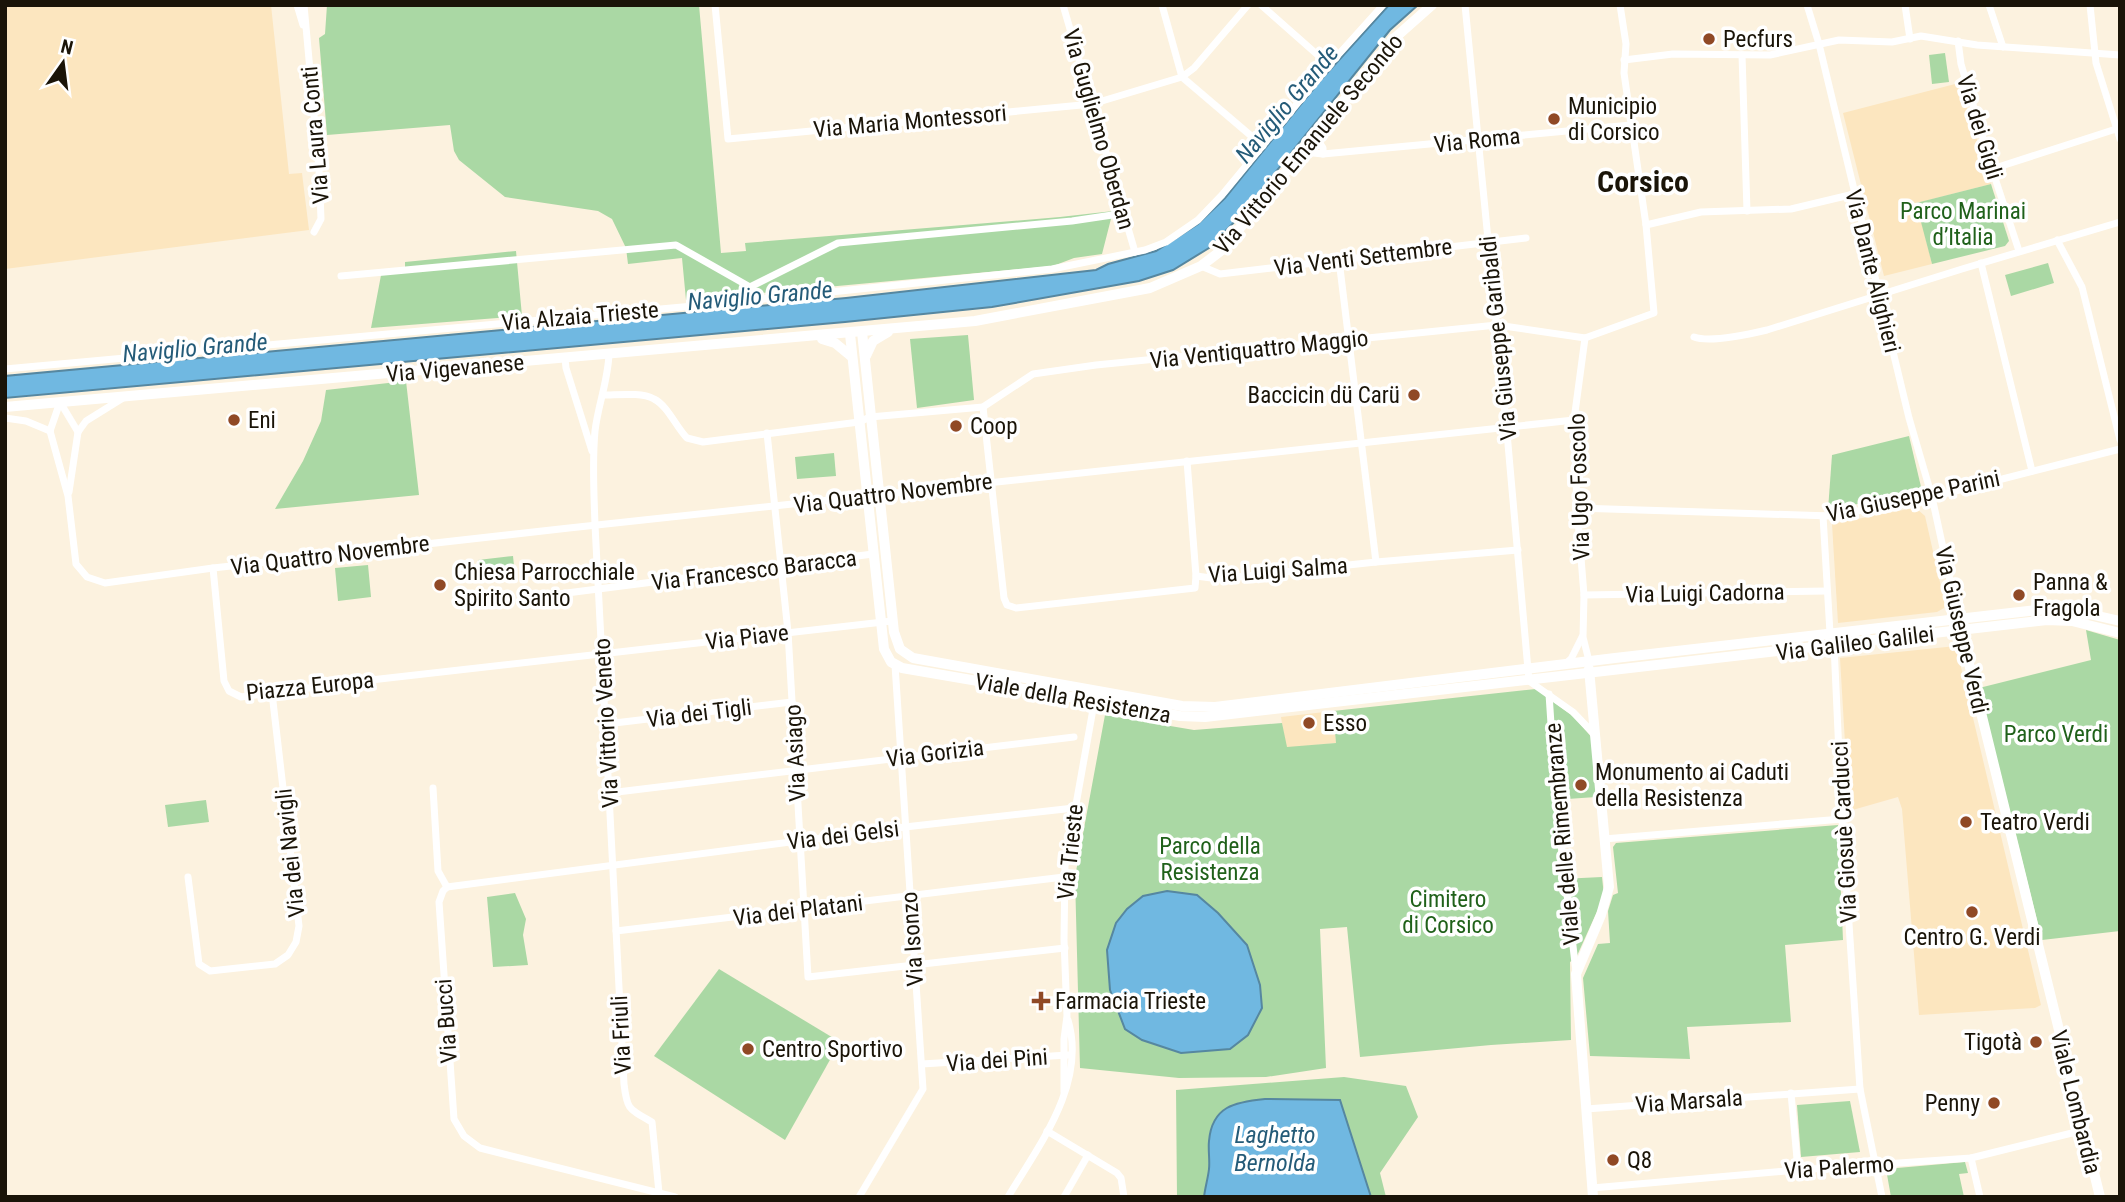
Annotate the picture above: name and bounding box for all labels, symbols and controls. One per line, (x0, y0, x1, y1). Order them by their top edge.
street label: Via Guglielmo Oberdan (1057, 26, 1140, 233)
place label: Pecfurs (1723, 26, 1793, 53)
north arrow (28, 28, 98, 98)
street label: Via Vittorio Emanuele Secondo (1208, 28, 1409, 260)
marker: Pecfurs (1701, 31, 1717, 47)
text: N (59, 34, 75, 60)
water label: Naviglio Grande (1230, 39, 1344, 169)
street label: Via Laura Conti (296, 65, 335, 205)
street label: Via dei Gigli (1951, 72, 2008, 183)
place label: Municipio di Corsico (1568, 93, 1660, 146)
street label: Via Maria Montessori (812, 100, 1008, 143)
marker: Municipio di Corsico (1546, 111, 1562, 127)
street label: Via Roma (1433, 123, 1522, 158)
district label: Corsico (1597, 164, 1689, 199)
street label: Via Dante Alighieri (1839, 187, 1906, 356)
park label: Parco Marinai d’Italia (1900, 198, 2026, 251)
street label: Via Venti Settembre (1272, 233, 1454, 282)
street label: Via Giuseppe Garibaldi (1474, 234, 1523, 442)
water label: Naviglio Grande (686, 276, 834, 316)
street label: Via Alzaia Trieste (500, 296, 660, 337)
street label: Via Ventiquattro Maggio (1148, 325, 1370, 374)
water label: Naviglio Grande (121, 328, 269, 368)
street label: Via Vigevanese (385, 349, 525, 388)
place label: Baccicin dü Carü (1248, 382, 1400, 409)
marker: Baccicin dü Carü (1406, 387, 1422, 403)
place label: Eni (248, 407, 276, 434)
marker: Eni (226, 412, 242, 428)
place label: Coop (970, 413, 1017, 440)
street label: Via Ugo Foscolo (1563, 413, 1596, 561)
marker: Coop (948, 418, 964, 434)
street label: Via Giuseppe Parini (1824, 465, 2002, 528)
street label: Via Quattro Novembre (792, 468, 994, 519)
street label: Via Quattro Novembre (229, 530, 431, 581)
street label: Via Giuseppe Verdi (1929, 544, 1994, 717)
street label: Via Francesco Baracca (650, 545, 858, 596)
street label: Via Luigi Salma (1207, 552, 1349, 589)
place label: Chiesa Parrocchiale Spirito Santo (454, 559, 635, 612)
place label: Panna & Fragola (2033, 569, 2108, 622)
marker: Chiesa Parrocchiale Spirito Santo (432, 577, 448, 593)
street label: Via Luigi Cadorna (1625, 579, 1785, 608)
marker: Panna & Fragola (2011, 587, 2027, 603)
street label: Via Piave (704, 619, 790, 656)
street label: Via Galileo Galilei (1775, 620, 1936, 667)
street label: Via Vittorio Veneto (589, 637, 624, 809)
street label: Piazza Europa (245, 666, 375, 707)
street label: Viale della Resistenza (973, 668, 1173, 729)
street label: Via dei Tigli (645, 694, 753, 733)
street label: Via Asiago (779, 704, 812, 802)
place label: Esso (1323, 710, 1367, 737)
marker: Esso (1301, 715, 1317, 731)
park label: Parco Verdi (2004, 721, 2108, 748)
street label: Viale delle Rimembranze (1539, 722, 1586, 946)
street label: Via Gorizia (885, 734, 985, 773)
street label: Via Giosuè Carducci (1826, 740, 1863, 924)
place label: Monumento ai Caduti della Resistenza (1595, 759, 1789, 812)
marker: Monumento ai Caduti della Resistenza (1573, 777, 1589, 793)
street label: Via dei Navigli (270, 787, 311, 919)
street label: Via Trieste (1052, 803, 1089, 901)
place label: Teatro Verdi (1980, 809, 2090, 836)
marker: Teatro Verdi (1958, 814, 1974, 830)
street label: Via dei Gelsi (786, 815, 901, 856)
park label: Parco della Resistenza (1159, 833, 1261, 886)
park label: Cimitero di Corsico (1402, 886, 1494, 939)
street label: Via dei Platani (732, 889, 864, 932)
street label: Via Isonzo (896, 891, 929, 987)
marker: Centro G. Verdi (1964, 904, 1980, 920)
place label: Centro G. Verdi (1904, 924, 2040, 951)
street label: Via Bucci (430, 978, 463, 1064)
place label: Farmacia Trieste (1055, 988, 1206, 1015)
marker: Farmacia Trieste (1033, 993, 1049, 1009)
street label: Via Friuli (606, 995, 637, 1075)
street label: Viale Lombardia (2045, 1027, 2106, 1177)
place label: Tigotà (1964, 1029, 2022, 1056)
marker: Tigotà (2028, 1034, 2044, 1050)
place label: Centro Sportivo (762, 1036, 903, 1063)
marker: Centro Sportivo (740, 1041, 756, 1057)
street label: Via dei Pini (945, 1043, 1049, 1078)
street label: Via Marsala (1634, 1084, 1744, 1119)
place label: Penny (1925, 1090, 1980, 1117)
marker: Penny (1986, 1095, 2002, 1111)
water label: Laghetto Bernolda (1234, 1121, 1316, 1177)
place label: Q8 (1627, 1147, 1652, 1174)
street label: Via Palermo (1783, 1150, 1895, 1185)
marker: Q8 (1605, 1152, 1621, 1168)

